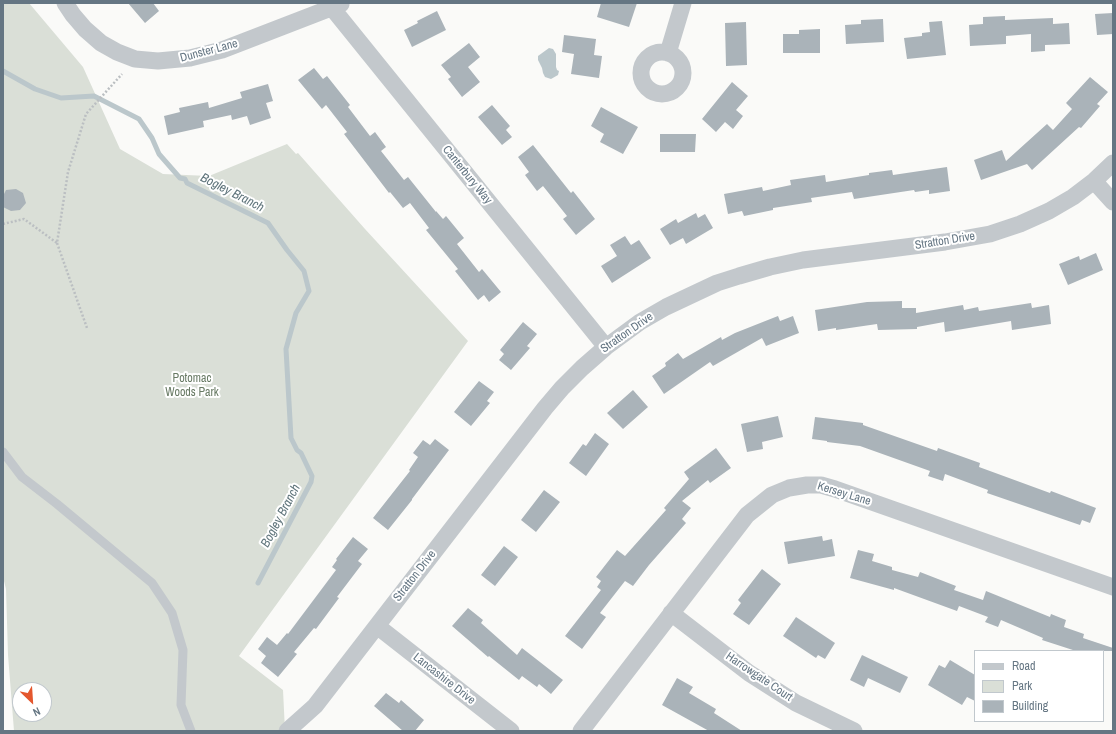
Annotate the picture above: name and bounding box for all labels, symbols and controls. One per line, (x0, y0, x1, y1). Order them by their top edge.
street label: Dunster Lane (179, 36, 239, 66)
street label: Canterbury Way (439, 143, 495, 207)
water label: Bogley Branch (198, 170, 266, 216)
street label: Stratton Drive (914, 229, 976, 253)
street label: Stratton Drive (598, 310, 656, 356)
park label: Potomac Woods Park (165, 372, 219, 400)
street label: Kersey Lane (815, 479, 873, 509)
water label: Bogley Branch (258, 482, 304, 550)
street label: Stratton Drive (391, 548, 439, 604)
street label: Harrowgate Court (723, 649, 795, 705)
street label: Lancashire Drive (410, 650, 478, 708)
legend (974, 650, 1104, 722)
text: Road (1012, 658, 1036, 674)
text: Park (1012, 678, 1032, 694)
north arrow (12, 682, 52, 722)
text: Building (1012, 698, 1048, 714)
text: N (31, 704, 43, 720)

